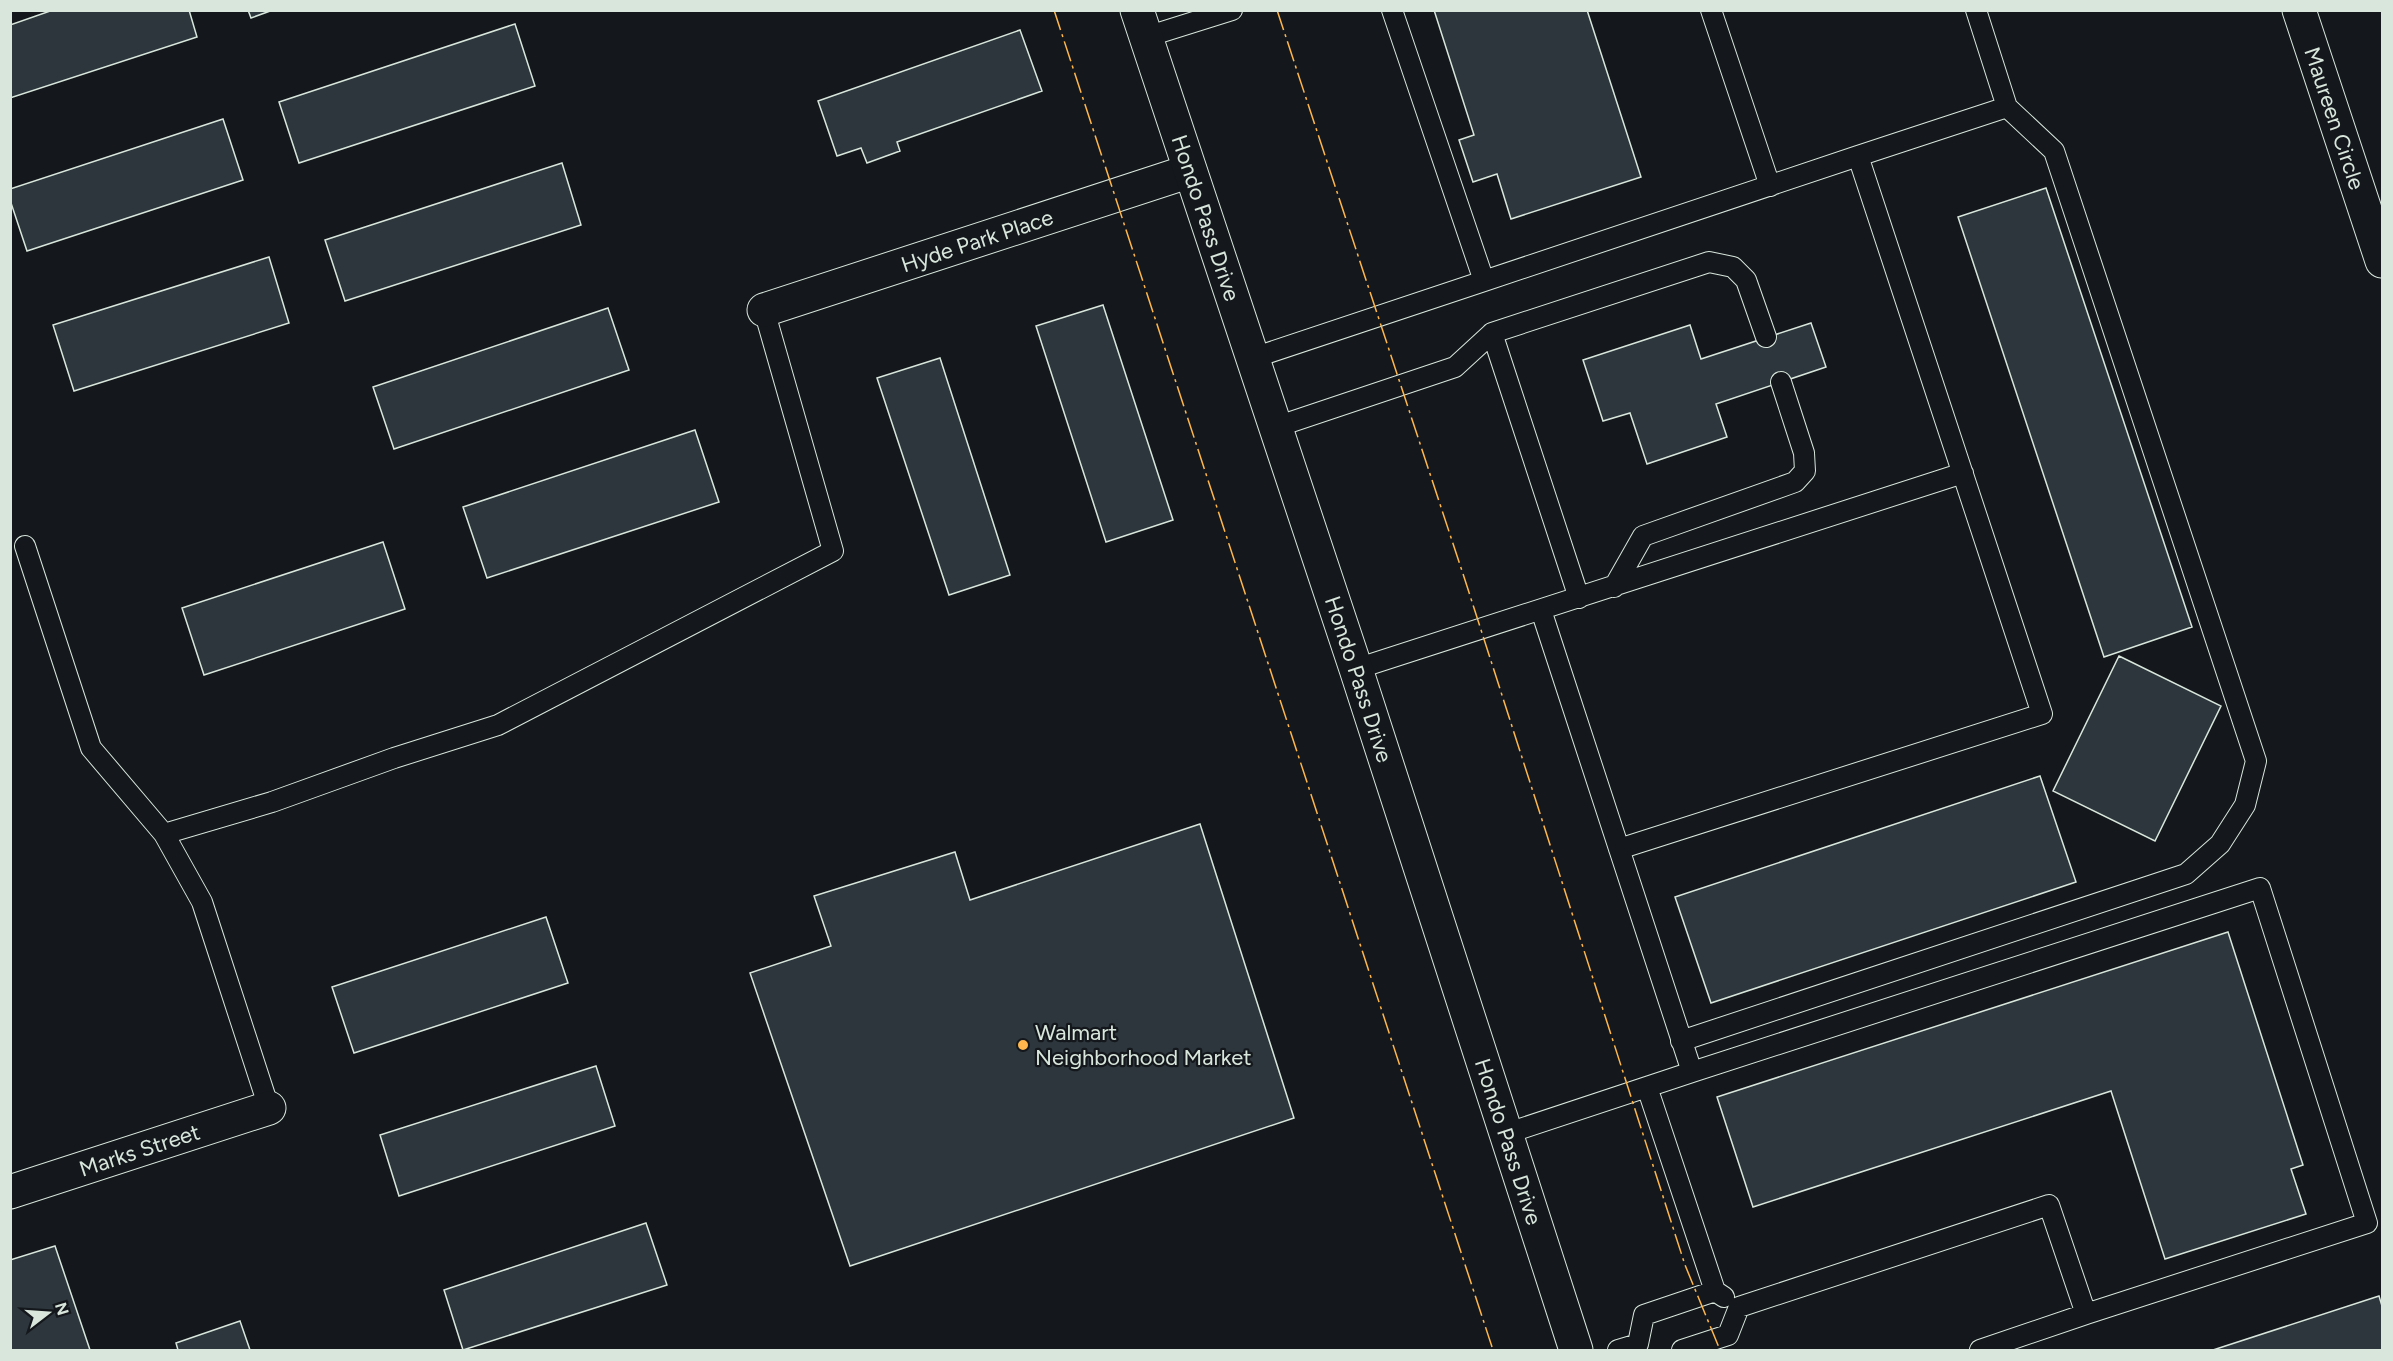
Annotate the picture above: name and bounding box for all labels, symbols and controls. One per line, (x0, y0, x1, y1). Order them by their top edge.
street label: Maureen Circle (2299, 43, 2371, 193)
street label: Hondo Pass Drive (1166, 131, 1246, 304)
street label: Hyde Park Place (898, 203, 1056, 278)
street label: Hondo Pass Drive (1319, 593, 1399, 766)
place label: Walmart Neighborhood Market (1035, 1019, 1252, 1071)
marker: Walmart Neighborhood Market (1016, 1038, 1030, 1052)
street label: Hondo Pass Drive (1469, 1055, 1548, 1228)
street label: Marks Street (76, 1118, 203, 1182)
north arrow (18, 1283, 78, 1343)
text: N (51, 1300, 73, 1317)

